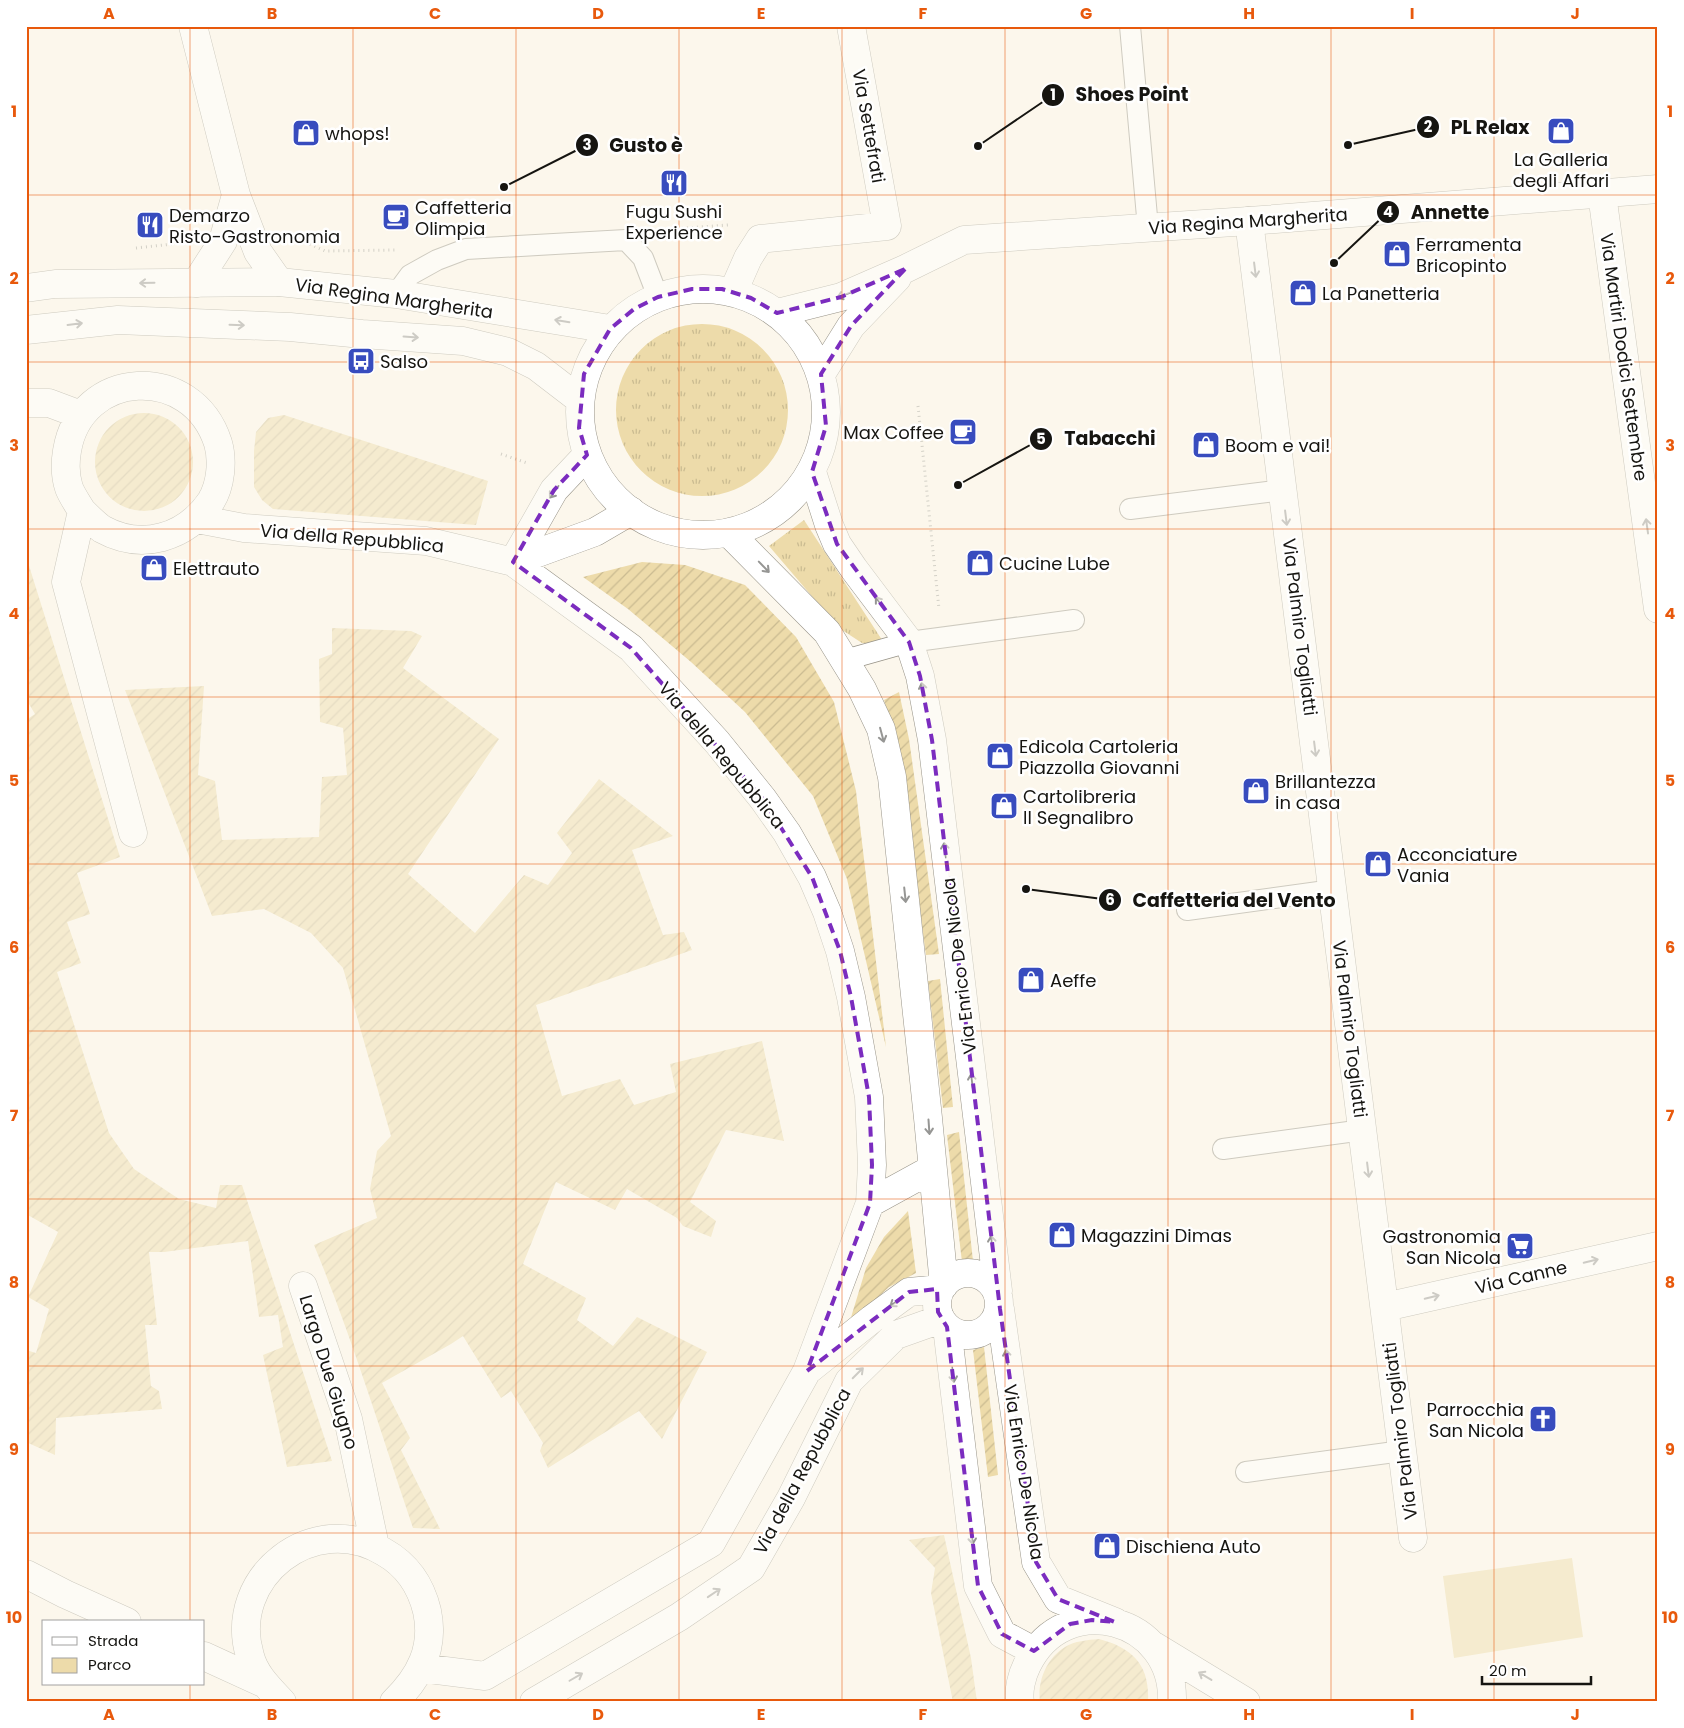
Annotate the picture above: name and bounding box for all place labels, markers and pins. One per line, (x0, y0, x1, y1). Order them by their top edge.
callout: Shoes Point (1040, 78, 1198, 112)
callout: PL Relax (1416, 110, 1540, 144)
shop icon: La Galleria degli Affari (1546, 116, 1576, 146)
shop icon: whops! (291, 118, 321, 148)
place label: whops! (325, 121, 390, 146)
callout: Gusto è (574, 128, 693, 162)
place label: La Galleria degli Affari (1513, 147, 1609, 193)
restaurant icon: Fugu Sushi Experience (659, 168, 689, 198)
place label: Caffetteria Olimpia (415, 195, 512, 241)
callout: Annette (1376, 195, 1499, 229)
place label: Fugu Sushi Experience (625, 199, 723, 245)
cafe icon: Caffetteria Olimpia (381, 202, 411, 232)
place label: Demarzo Risto-Gastronomia (169, 203, 340, 249)
restaurant icon: Demarzo Risto-Gastronomia (135, 210, 165, 240)
place label: Ferramenta Bricopinto (1416, 232, 1522, 278)
shop icon: Ferramenta Bricopinto (1382, 239, 1412, 269)
shop icon: La Panetteria (1288, 278, 1318, 308)
place label: La Panetteria (1322, 281, 1440, 306)
bus stop icon: Salso (346, 346, 376, 376)
place label: Salso (380, 349, 428, 374)
cafe icon: Max Coffee (948, 417, 978, 447)
place label: Max Coffee (843, 420, 944, 445)
callout: Tabacchi (1029, 422, 1165, 456)
shop icon: Boom e vai! (1191, 430, 1221, 460)
place label: Boom e vai! (1225, 433, 1330, 458)
shop icon: Cucine Lube (965, 548, 995, 578)
place label: Cucine Lube (999, 551, 1110, 576)
shop icon: Elettrauto (139, 553, 169, 583)
place label: Elettrauto (173, 556, 259, 581)
place label: Edicola Cartoleria Piazzolla Giovanni (1019, 734, 1179, 780)
shop icon: Edicola Cartoleria Piazzolla Giovanni (985, 741, 1015, 771)
place label: Brillantezza in casa (1275, 769, 1376, 815)
shop icon: Brillantezza in casa (1241, 776, 1271, 806)
place label: Cartolibreria Il Segnalibro (1023, 784, 1136, 830)
shop icon: Cartolibreria Il Segnalibro (989, 791, 1019, 821)
place label: Acconciature Vania (1397, 842, 1518, 888)
shop icon: Acconciature Vania (1363, 849, 1393, 879)
callout: Caffetteria del Vento (1097, 883, 1345, 917)
shop icon: Aeffe (1016, 965, 1046, 995)
place label: Aeffe (1050, 968, 1096, 993)
shop icon: Magazzini Dimas (1047, 1220, 1077, 1250)
place label: Magazzini Dimas (1081, 1223, 1232, 1248)
place label: Gastronomia San Nicola (1382, 1224, 1501, 1270)
supermarket icon: Gastronomia San Nicola (1505, 1231, 1535, 1261)
place label: Parrocchia San Nicola (1426, 1397, 1524, 1443)
church icon: Parrocchia San Nicola (1528, 1404, 1558, 1434)
shop icon: Dischiena Auto (1092, 1531, 1122, 1561)
place label: Dischiena Auto (1126, 1534, 1261, 1559)

